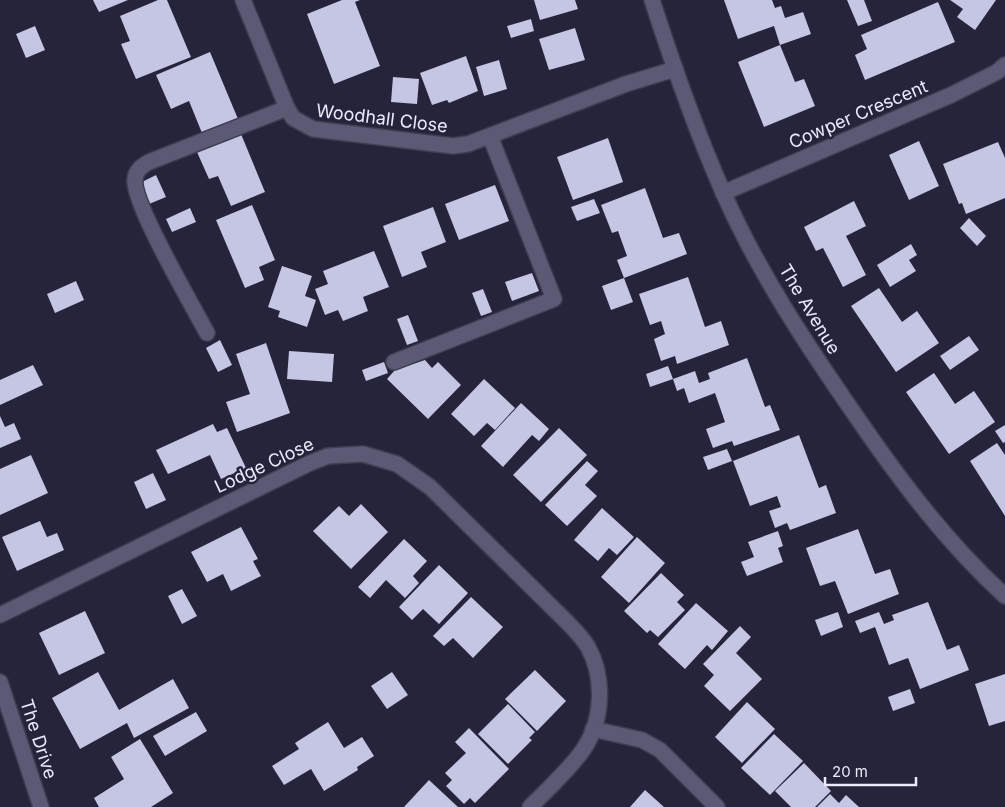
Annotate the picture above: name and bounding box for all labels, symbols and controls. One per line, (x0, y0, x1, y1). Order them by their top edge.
street label: Cowper Crescent (785, 75, 931, 153)
street label: Woodhall Close (315, 100, 449, 136)
street label: The Avenue (775, 260, 845, 358)
street label: Lodge Close (211, 433, 317, 497)
street label: The Drive (16, 697, 62, 781)
scale bar (825, 754, 916, 786)
text: 20 m (832, 762, 868, 781)

